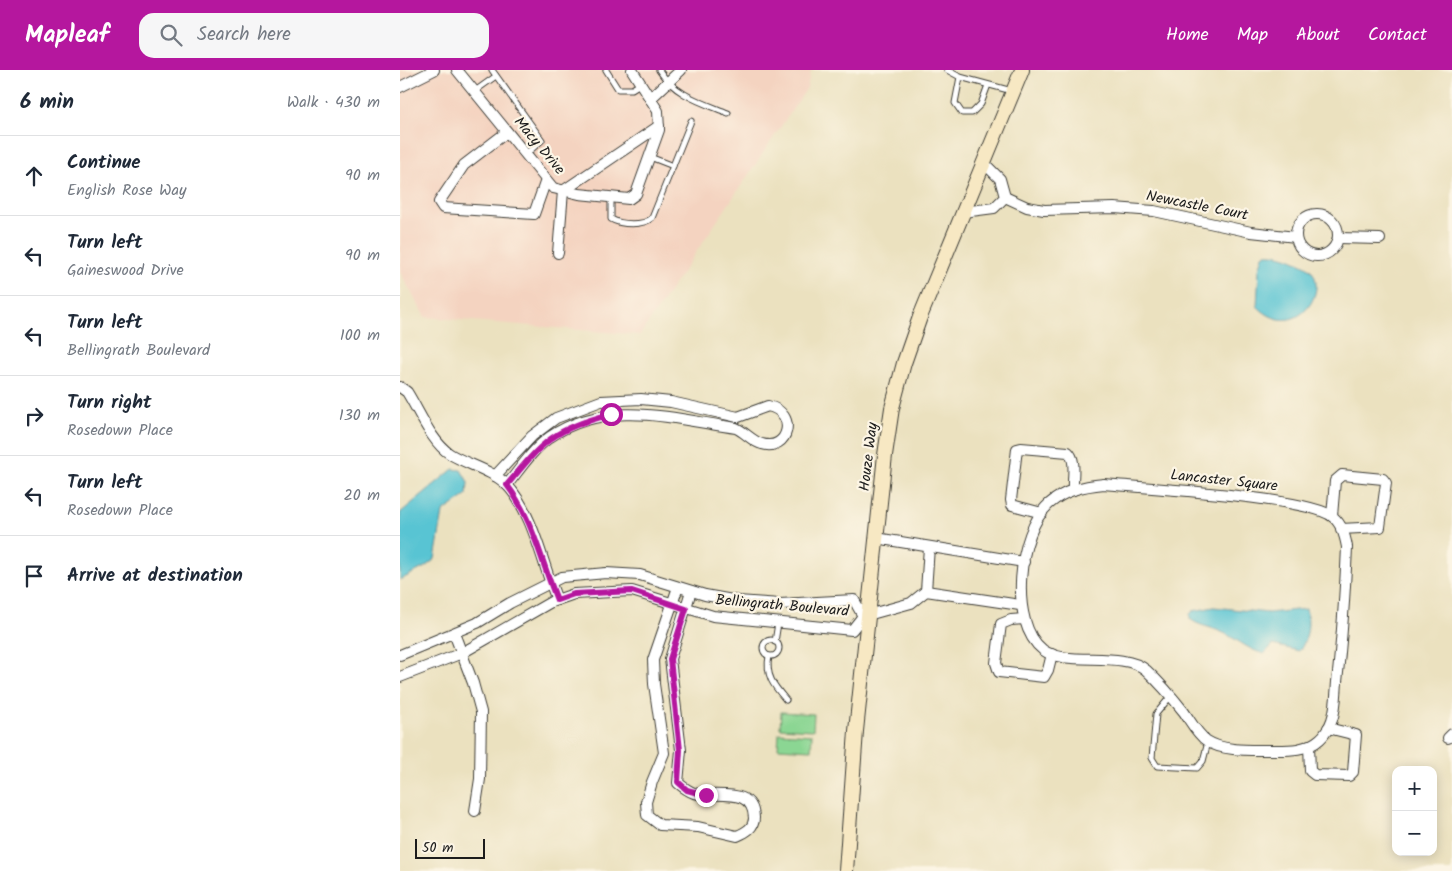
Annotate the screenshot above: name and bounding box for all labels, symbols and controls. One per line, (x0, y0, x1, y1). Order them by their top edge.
search box (139, 13, 489, 58)
text: Mapleaf (25, 16, 109, 55)
text: Search here (197, 20, 291, 50)
icon: search (157, 21, 185, 49)
text: Home (1166, 21, 1209, 50)
text: Map (1237, 21, 1268, 50)
text: About (1296, 21, 1340, 50)
text: Contact (1368, 21, 1427, 50)
text: 6 min (20, 86, 74, 119)
text: Walk · 430 m (287, 90, 380, 115)
street label: Macy Drive (507, 112, 571, 181)
text: Continue (67, 148, 140, 178)
icon: ahead (20, 162, 48, 190)
text: 90 m (345, 163, 380, 188)
text: English Rose Way (67, 178, 187, 203)
street label: Newcastle Court (1144, 184, 1250, 228)
text: Turn left (67, 228, 142, 258)
icon: left (20, 242, 48, 270)
text: 90 m (345, 243, 380, 268)
text: Gaineswood Drive (67, 258, 184, 283)
text: Turn left (67, 308, 142, 338)
icon: left (20, 322, 48, 350)
text: 100 m (340, 323, 380, 348)
text: Bellingrath Boulevard (67, 338, 210, 363)
text: Turn right (67, 388, 152, 418)
icon: right (20, 402, 48, 430)
text: 130 m (339, 403, 380, 428)
route start (600, 403, 623, 426)
text: Rosedown Place (67, 418, 173, 443)
street label: Houze Way (853, 420, 885, 493)
street label: Lancaster Square (1169, 463, 1279, 499)
text: Turn left (67, 468, 142, 498)
icon: left (20, 482, 48, 510)
text: 20 m (344, 483, 380, 508)
text: Rosedown Place (67, 498, 173, 523)
text: Arrive at destination (67, 561, 243, 591)
icon: arrive (20, 562, 48, 590)
street label: Bellingrath Boulevard (714, 588, 850, 624)
map controls (1392, 766, 1437, 856)
button: + (1392, 766, 1437, 811)
route end (695, 784, 718, 807)
button: − (1392, 811, 1437, 856)
scale bar (415, 836, 485, 859)
text: 50 m (422, 837, 453, 859)

